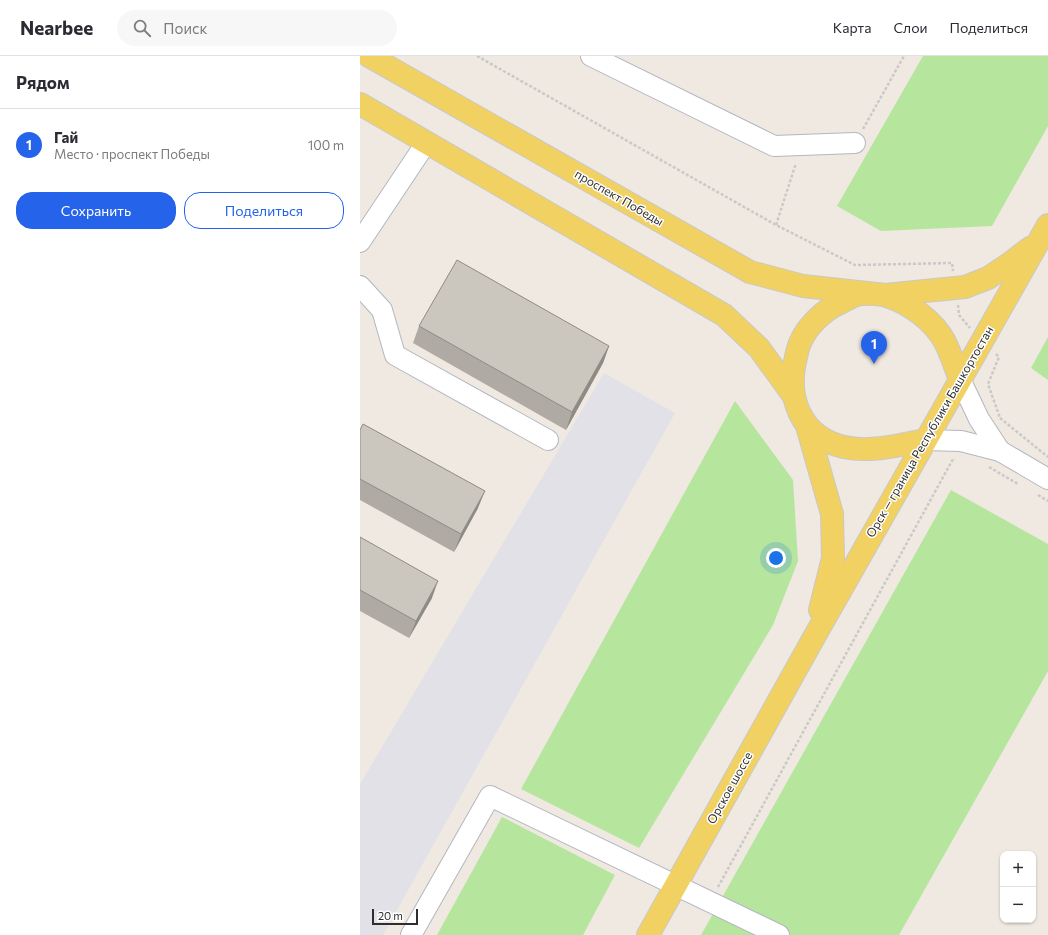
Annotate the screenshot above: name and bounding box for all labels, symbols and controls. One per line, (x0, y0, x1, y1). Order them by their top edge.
search box (117, 10, 397, 46)
text: Nearbee (20, 16, 93, 39)
icon: search (131, 17, 153, 39)
text: Поиск (163, 19, 208, 37)
text: Карта (833, 19, 871, 36)
text: Слои (893, 19, 928, 36)
text: Поделиться (950, 19, 1028, 36)
text: Рядом (16, 72, 70, 93)
text: Гай (54, 128, 78, 146)
text: 1 (26, 137, 32, 153)
text: 100 m (308, 137, 344, 153)
text: Место · проспект Победы (54, 146, 210, 162)
street label: проспект Победы (573, 166, 666, 228)
button: Сохранить (16, 192, 176, 229)
button: Поделиться (184, 192, 344, 229)
street label: Орск — граница Республики Башкортостан (863, 323, 996, 540)
pin: 1 (861, 331, 887, 364)
your location (766, 548, 786, 568)
street label: Орское шоссе (704, 749, 755, 826)
map controls (1000, 851, 1036, 923)
button: + (1000, 851, 1036, 887)
button: − (1000, 887, 1036, 923)
scale bar (372, 907, 418, 926)
text: 20 m (378, 909, 403, 922)

